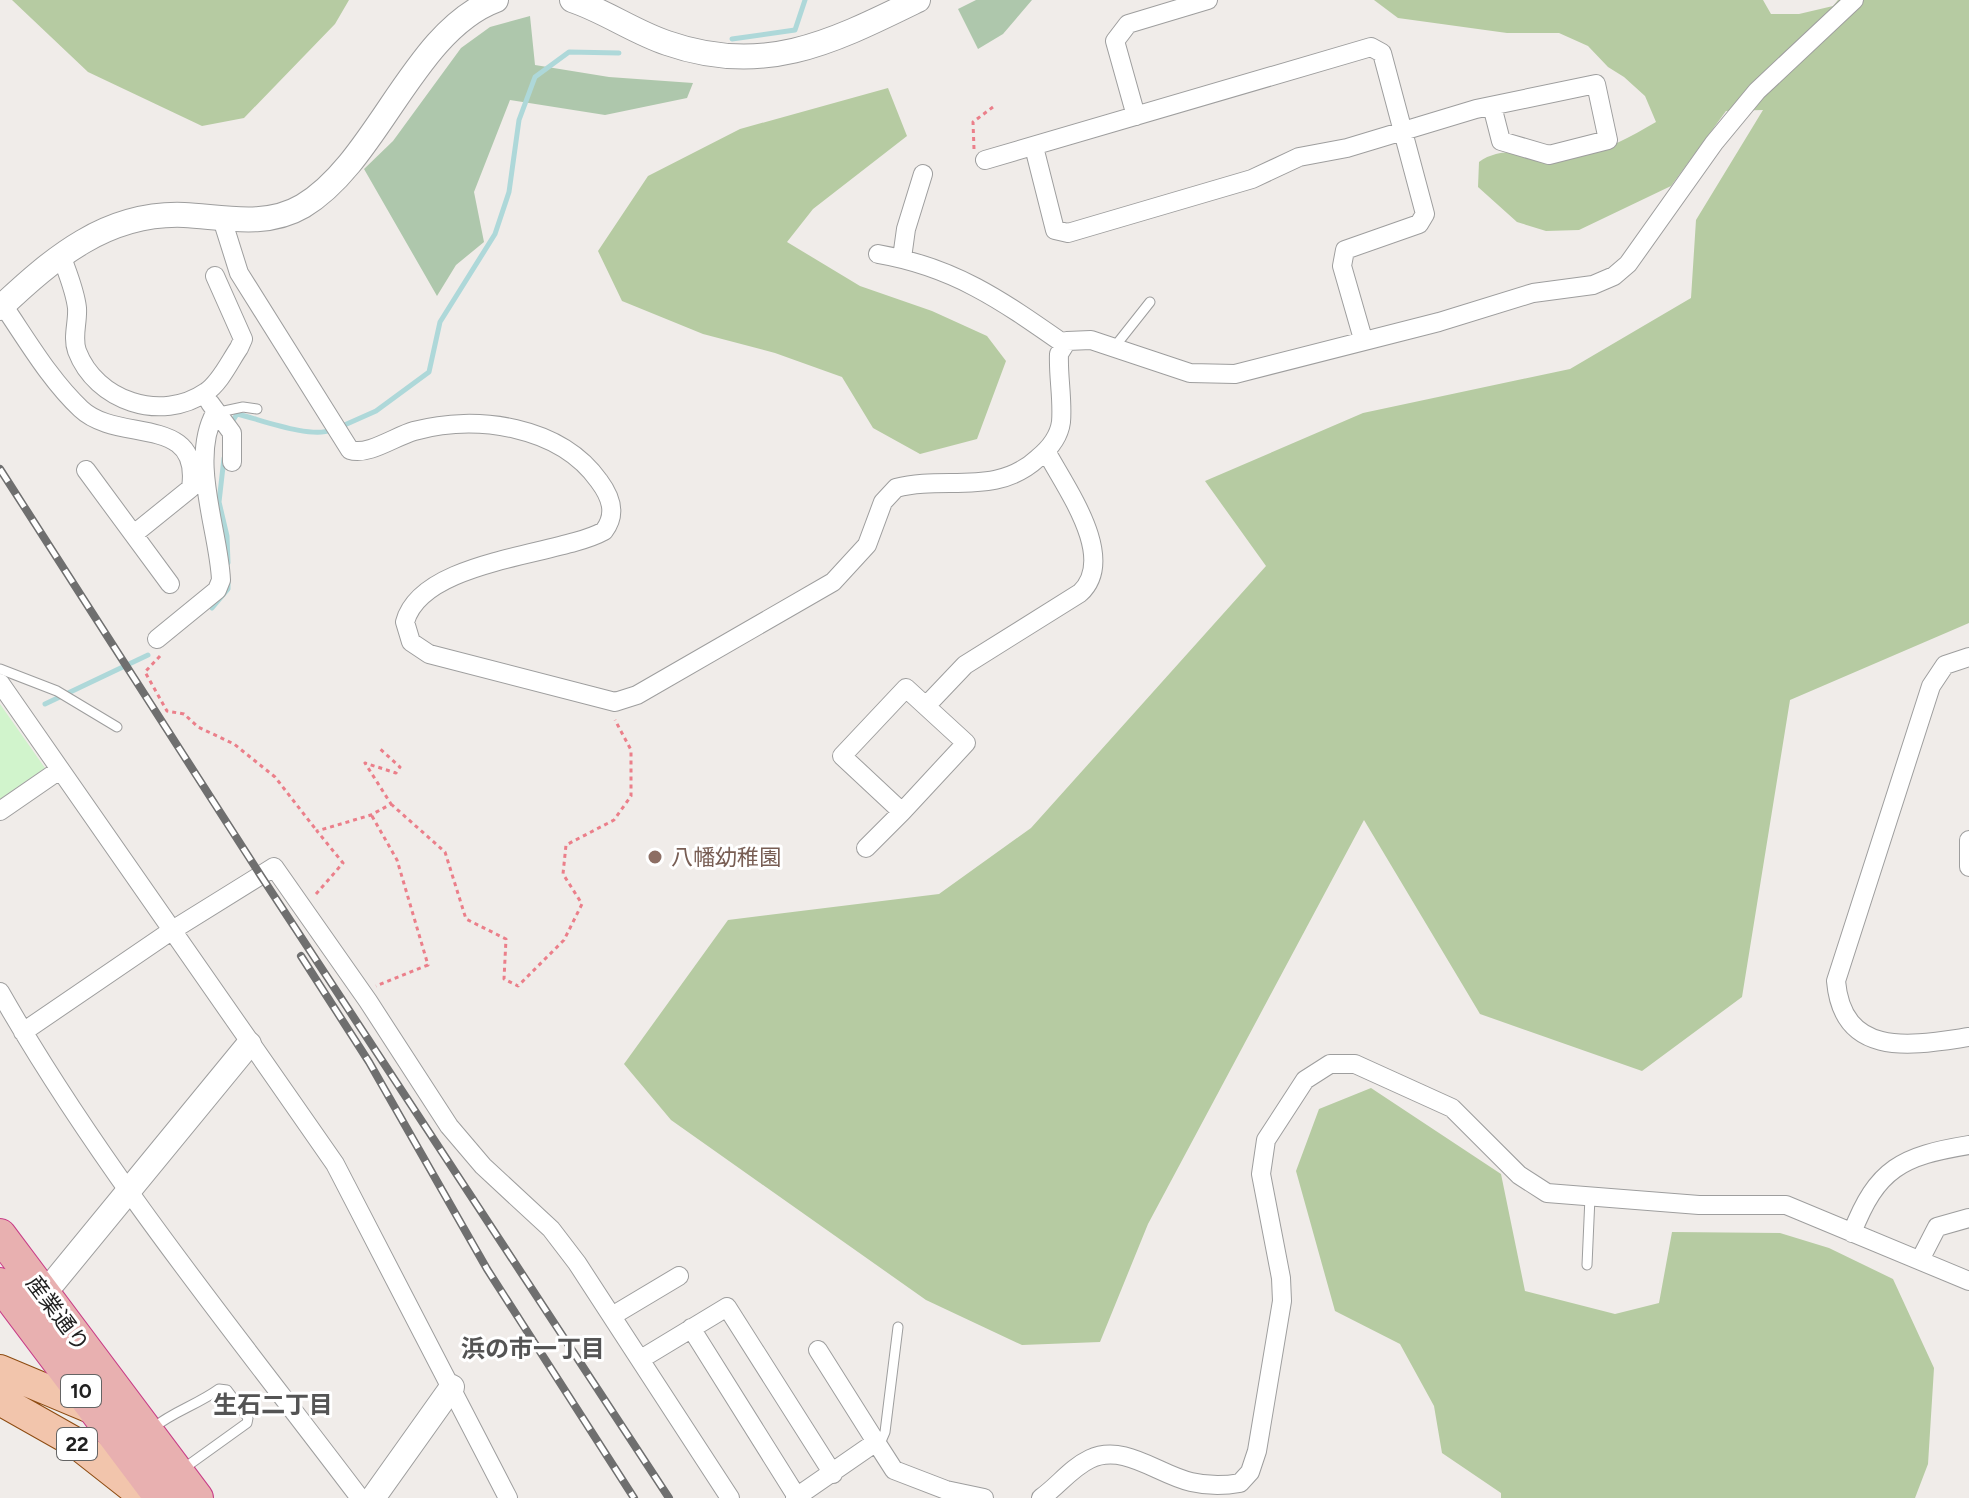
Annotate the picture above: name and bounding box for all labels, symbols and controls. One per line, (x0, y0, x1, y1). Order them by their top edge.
place label: 八幡幼稚園 (671, 844, 781, 871)
marker: 八幡幼稚園 (646, 848, 664, 866)
street label: 産業通り (20, 1270, 95, 1357)
district label: 浜の市一丁目 (461, 1334, 605, 1363)
road number: 10 (61, 1375, 101, 1407)
district label: 生石二丁目 (213, 1390, 333, 1419)
road number: 22 (57, 1428, 97, 1460)

